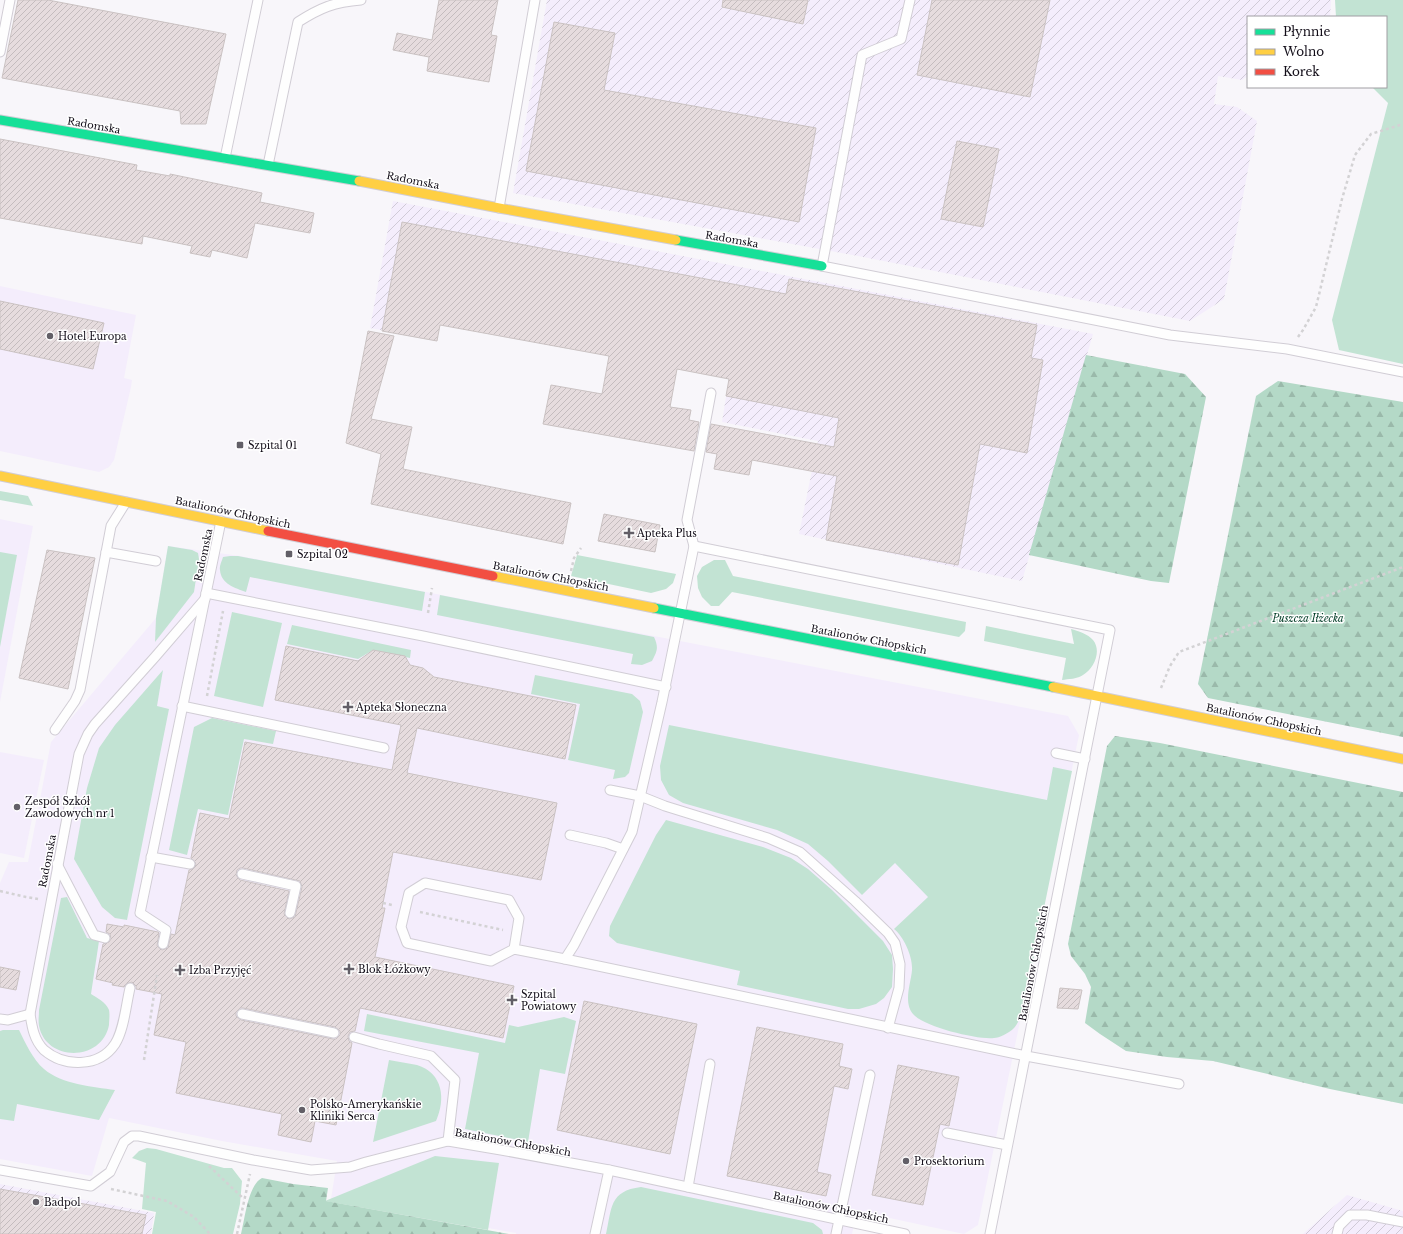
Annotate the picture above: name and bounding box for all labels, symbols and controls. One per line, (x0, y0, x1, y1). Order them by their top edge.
legend (1247, 16, 1387, 88)
text: Płynnie (1283, 24, 1330, 39)
text: Wolno (1282, 44, 1324, 59)
text: Korek (1283, 64, 1320, 79)
street label: Radomska (66, 114, 122, 137)
street label: Radomska (385, 169, 441, 192)
street label: Radomska (704, 228, 760, 251)
place label: Hotel Europa (58, 330, 127, 343)
marker: Hotel Europa (45, 331, 55, 341)
place label: Szpital 01 (248, 439, 297, 452)
marker: Szpital 01 (235, 440, 245, 450)
street label: Batalionów Chłopskich (174, 494, 292, 531)
street label: Radomska (192, 527, 216, 583)
place label: Apteka Plus (636, 527, 697, 540)
marker: Apteka Plus (624, 528, 634, 538)
place label: Szpital 02 (297, 548, 348, 561)
marker: Szpital 02 (284, 549, 294, 559)
street label: Batalionów Chłopskich (492, 559, 610, 594)
park label: Puszcza Iłżecka (1271, 612, 1344, 625)
street label: Batalionów Chłopskich (810, 622, 928, 657)
place label: Apteka Słoneczna (355, 701, 447, 714)
street label: Batalionów Chłopskich (1205, 701, 1323, 738)
marker: Apteka Słoneczna (343, 702, 353, 712)
place label: Zespół Szkół Zawodowych nr 1 (25, 795, 115, 820)
marker: Zespół Szkół Zawodowych nr 1 (12, 802, 22, 812)
street label: Radomska (36, 833, 59, 889)
street label: Batalionów Chłopskich (1016, 904, 1051, 1022)
marker: Blok Łóżkowy (343, 963, 355, 975)
place label: Blok Łóżkowy (358, 963, 431, 976)
marker: Izba Przyjęć (174, 964, 186, 976)
place label: Izba Przyjęć (189, 964, 252, 977)
place label: Szpital Powiatowy (521, 988, 577, 1013)
marker: Szpital Powiatowy (506, 994, 518, 1006)
place label: Polsko-Amerykańskie Kliniki Serca (310, 1098, 422, 1123)
marker: Polsko-Amerykańskie Kliniki Serca (297, 1105, 307, 1115)
street label: Batalionów Chłopskich (454, 1126, 572, 1159)
place label: Prosektorium (914, 1155, 985, 1168)
marker: Prosektorium (901, 1156, 911, 1166)
street label: Batalionów Chłopskich (772, 1189, 890, 1226)
place label: Badpol (44, 1196, 81, 1209)
marker: Badpol (31, 1197, 41, 1207)

